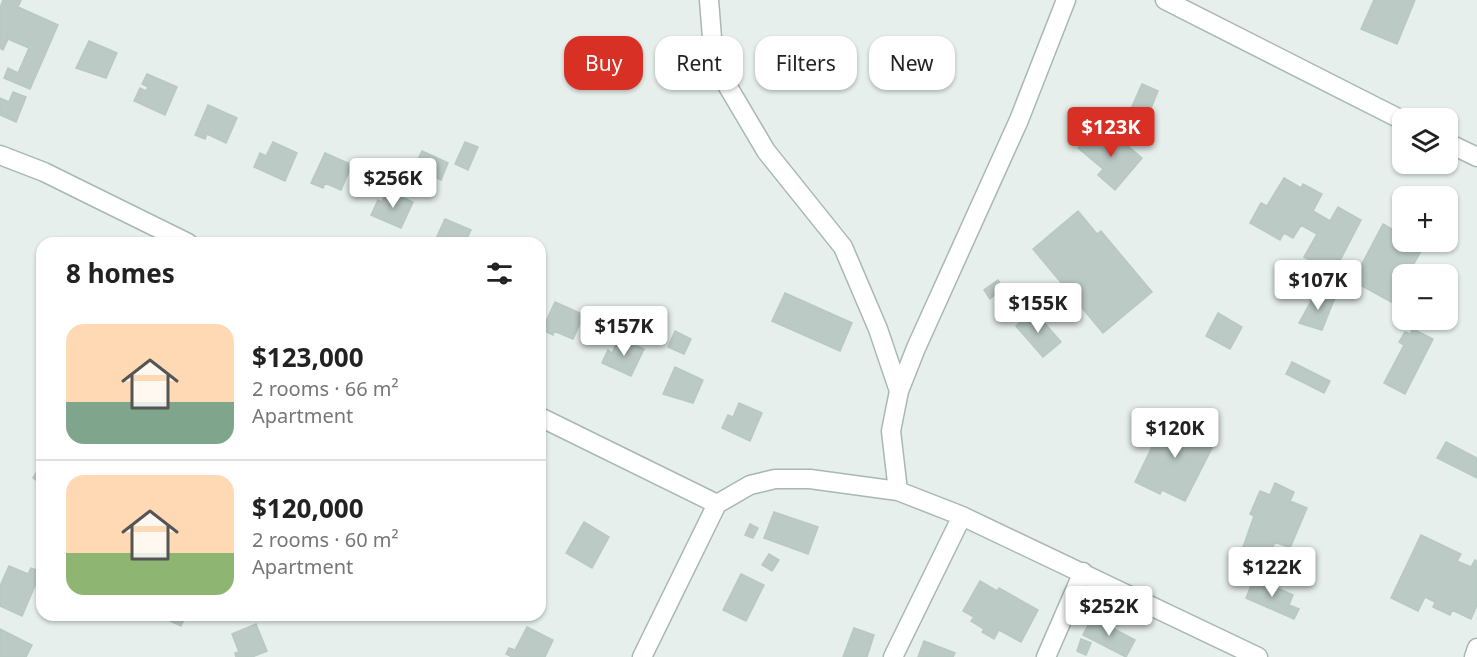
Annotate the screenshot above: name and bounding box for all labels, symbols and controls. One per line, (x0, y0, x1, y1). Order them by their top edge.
chip: Buy (564, 36, 643, 90)
chip: Rent (655, 36, 743, 90)
chip: Filters (755, 36, 857, 90)
chip: New (869, 36, 955, 90)
pin: $123K (1069, 107, 1153, 158)
map controls (1392, 108, 1458, 330)
button: layers (1392, 108, 1458, 174)
text: $123K (1081, 113, 1141, 140)
pin: $256K (351, 158, 435, 209)
text: $256K (363, 164, 423, 191)
button: + (1392, 186, 1458, 252)
text: 8 homes (66, 255, 175, 291)
icon: filters (483, 257, 516, 290)
pin: $107K (1276, 260, 1360, 311)
button: − (1392, 264, 1458, 330)
text: $107K (1288, 266, 1348, 293)
pin: $155K (996, 283, 1080, 334)
text: $155K (1008, 289, 1068, 316)
pin: $157K (582, 306, 666, 357)
text: $157K (594, 312, 654, 339)
text: $123,000 (252, 339, 364, 375)
icon: home (114, 348, 186, 420)
text: 2 rooms · 66 m² (252, 375, 399, 402)
text: Apartment (252, 402, 353, 429)
pin: $120K (1133, 408, 1217, 459)
text: $120K (1145, 414, 1205, 441)
text: $120,000 (252, 490, 364, 526)
icon: home (114, 499, 186, 571)
text: 2 rooms · 60 m² (252, 526, 399, 553)
pin: $122K (1230, 547, 1314, 598)
text: Apartment (252, 553, 353, 580)
text: $122K (1242, 553, 1302, 580)
pin: $252K (1067, 586, 1151, 637)
text: $252K (1079, 592, 1139, 619)

